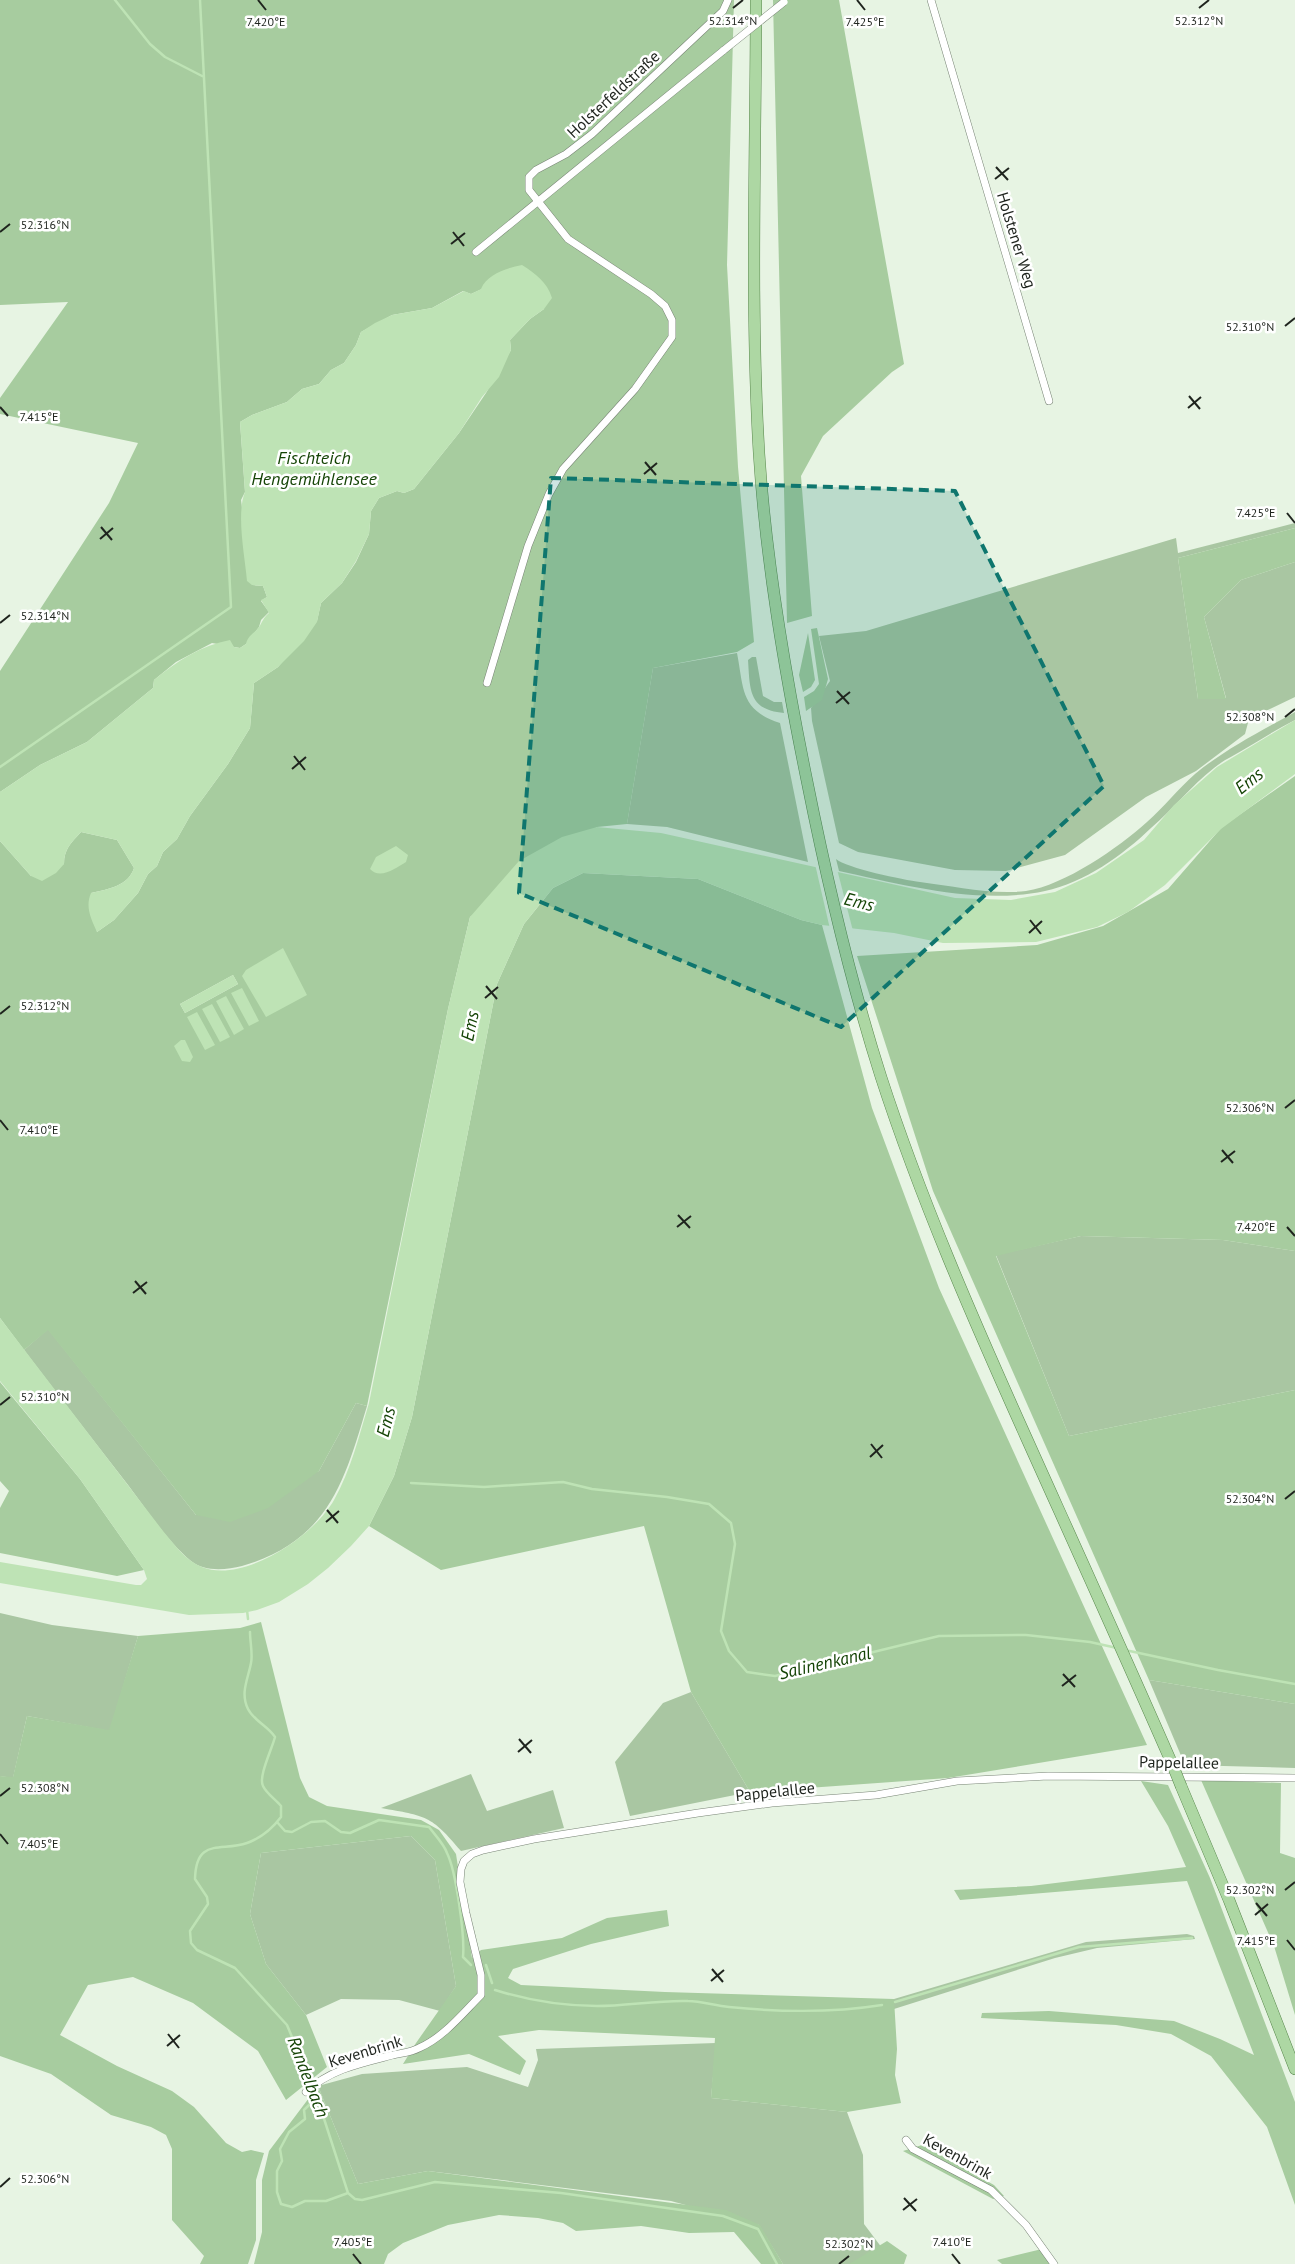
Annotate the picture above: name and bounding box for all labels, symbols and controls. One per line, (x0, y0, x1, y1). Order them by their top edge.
text: 52.314°N (709, 13, 757, 28)
text: 52.312°N (1175, 13, 1223, 28)
text: 7.420°E (247, 14, 285, 29)
text: 7.425°E (846, 14, 884, 29)
street label: Holsterfeldstraße (563, 46, 663, 142)
street label: Holstener Weg (993, 189, 1041, 291)
text: 52.316°N (21, 217, 69, 232)
text: 52.310°N (1226, 319, 1274, 334)
text: 7.415°E (20, 409, 58, 424)
water label: Fischteich Hengemühlensee (251, 446, 377, 490)
text: 7.425°E (1237, 505, 1275, 520)
text: 52.314°N (21, 608, 69, 623)
text: 52.308°N (1226, 709, 1274, 724)
water label: Ems (1230, 762, 1268, 799)
water label: Ems (842, 887, 877, 917)
text: 52.312°N (21, 998, 69, 1013)
water label: Ems (455, 1008, 484, 1043)
text: 52.306°N (1226, 1100, 1274, 1115)
text: 7.410°E (20, 1122, 58, 1137)
text: 7.420°E (1237, 1219, 1275, 1234)
text: 52.310°N (21, 1389, 69, 1404)
water label: Ems (371, 1404, 401, 1439)
text: 52.304°N (1226, 1491, 1274, 1506)
water label: Salinenkanal (777, 1641, 873, 1684)
street label: Pappelallee (1139, 1751, 1219, 1773)
street label: Pappelallee (734, 1777, 816, 1805)
text: 52.308°N (21, 1780, 69, 1795)
text: 7.405°E (20, 1836, 58, 1851)
text: 52.302°N (1226, 1882, 1274, 1897)
text: 7.415°E (1237, 1933, 1275, 1948)
street label: Kevenbrink (326, 2030, 405, 2072)
water label: Randelbach (282, 2033, 334, 2121)
street label: Kevenbrink (920, 2129, 996, 2183)
text: 52.306°N (21, 2171, 69, 2186)
text: 7.405°E (334, 2234, 372, 2249)
text: 7.410°E (933, 2234, 971, 2249)
text: 52.302°N (825, 2236, 873, 2251)

